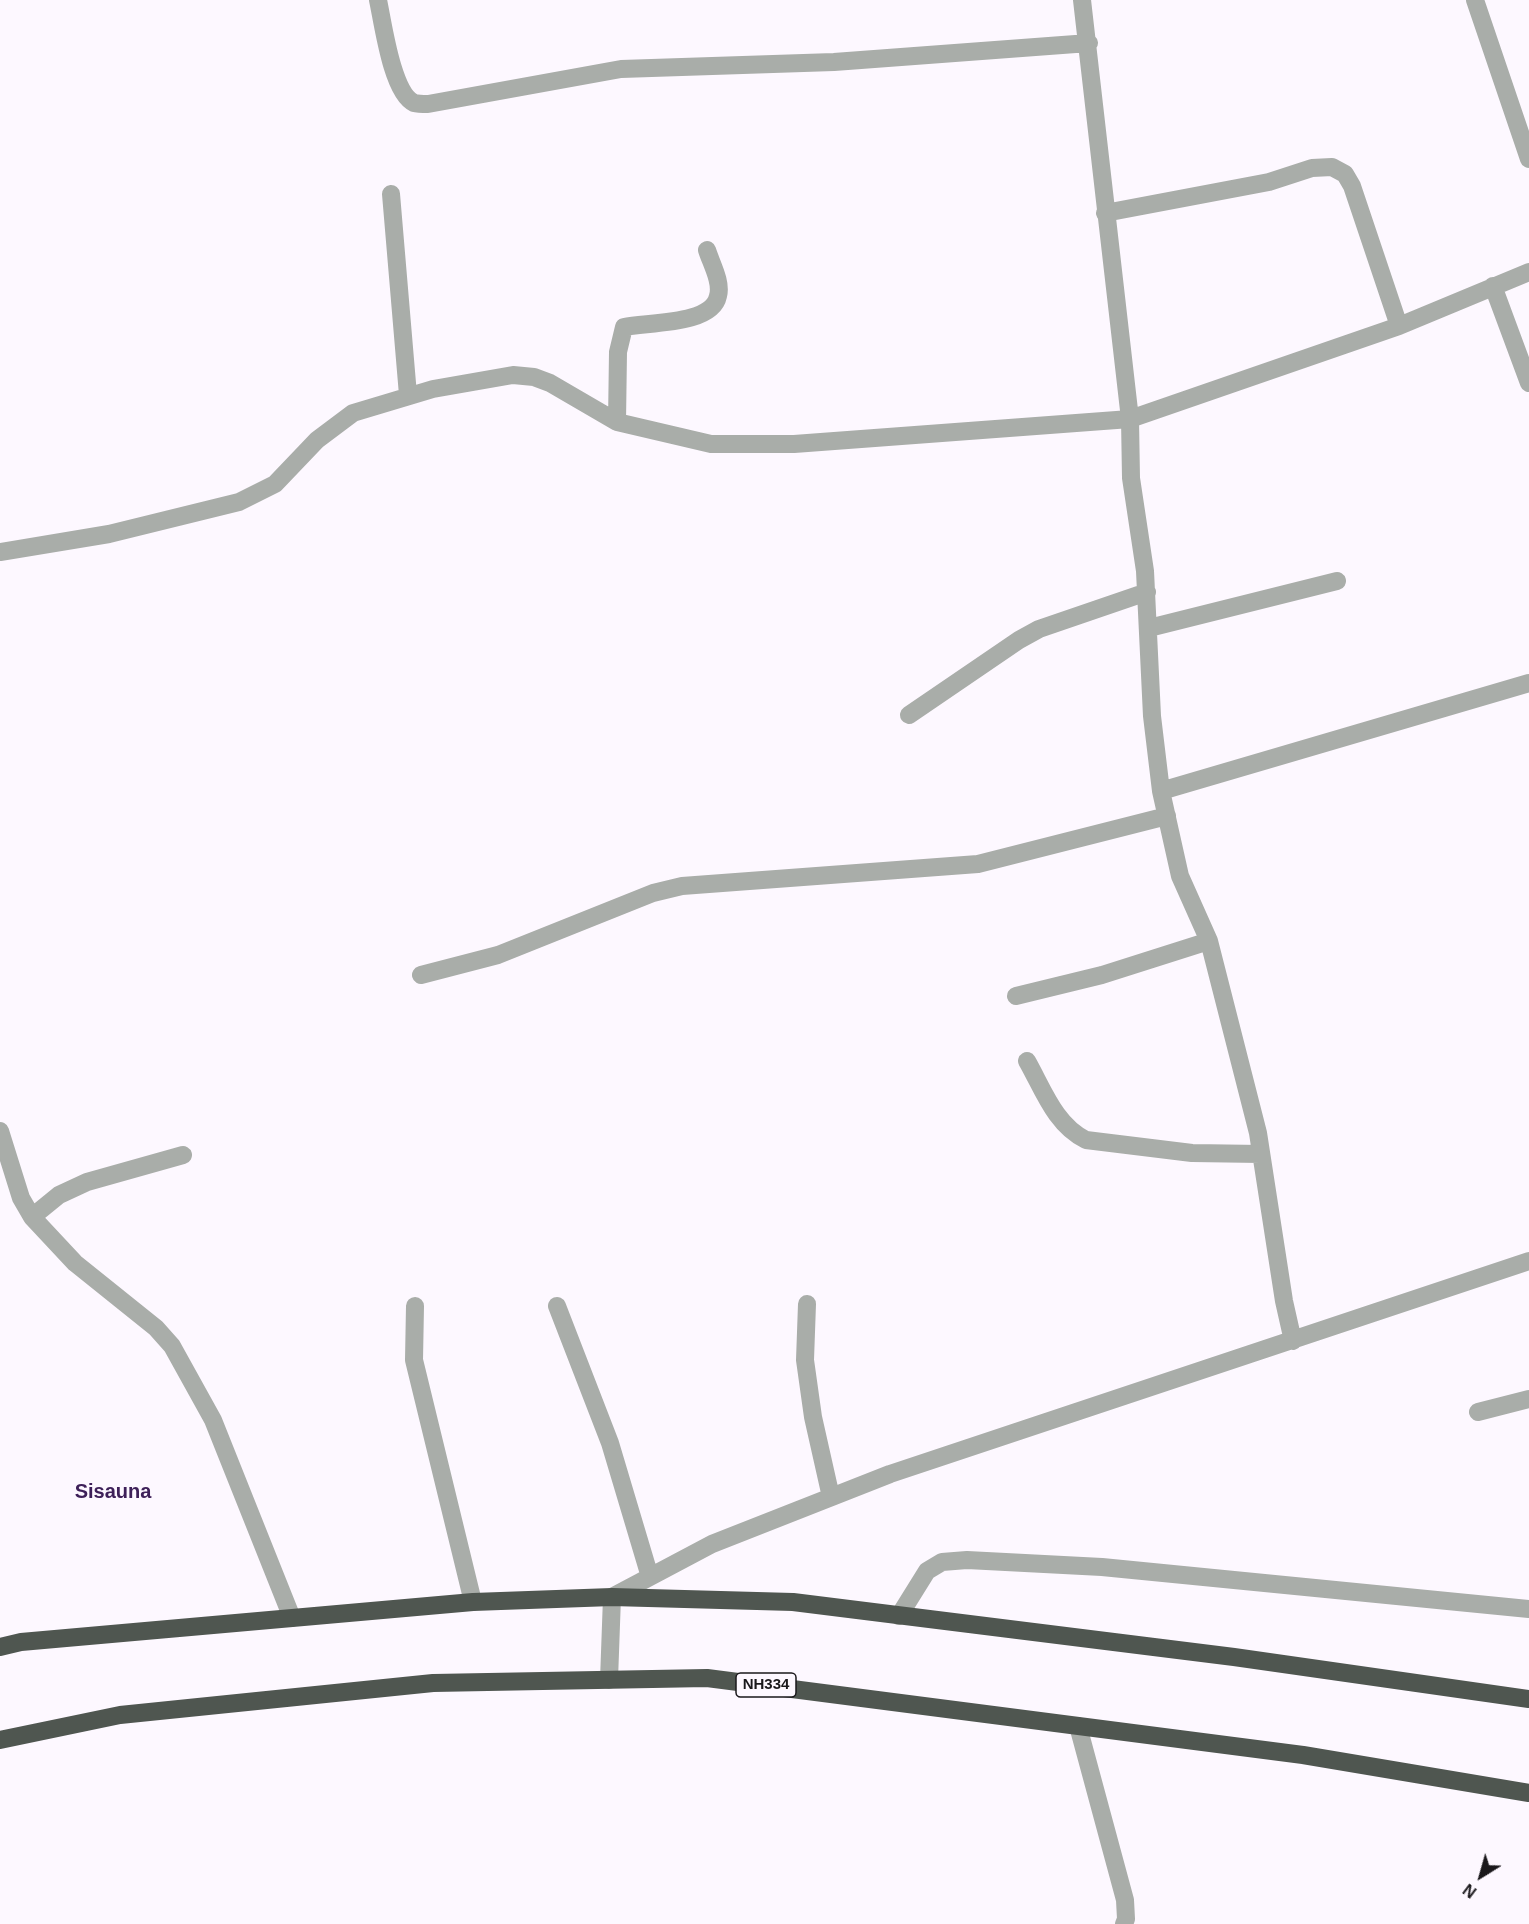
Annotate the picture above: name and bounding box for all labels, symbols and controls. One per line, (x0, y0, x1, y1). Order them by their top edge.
district label: Sisauna (75, 1480, 151, 1504)
road number: NH334 (736, 1673, 796, 1697)
north arrow (1451, 1846, 1511, 1906)
text: N (1460, 1881, 1480, 1901)

